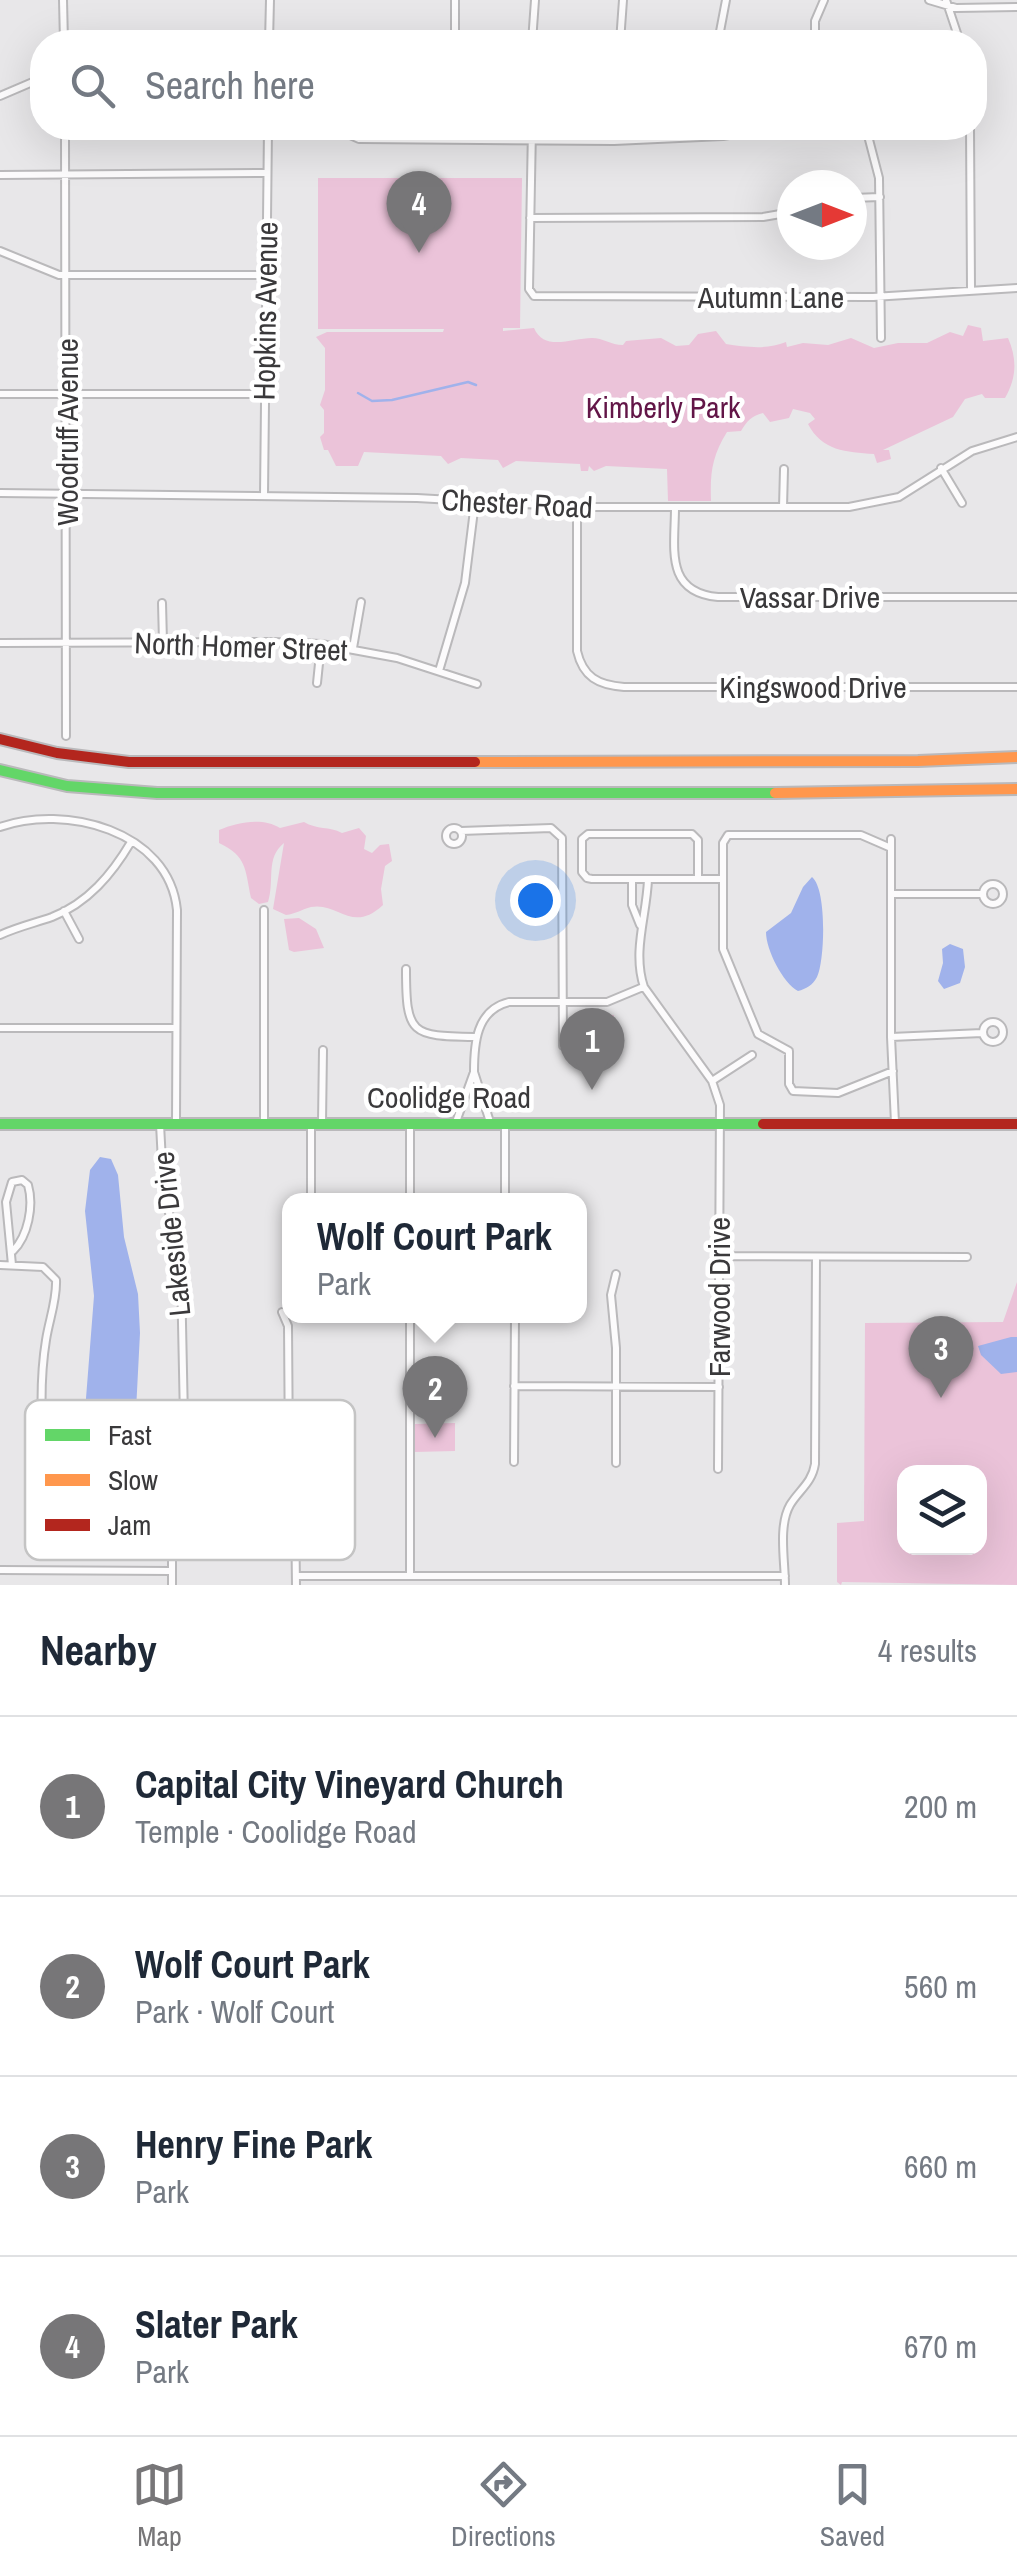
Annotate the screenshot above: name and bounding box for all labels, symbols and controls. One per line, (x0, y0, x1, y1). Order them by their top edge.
search box (30, 30, 987, 140)
icon: search (65, 58, 120, 113)
text: Search here (145, 60, 315, 111)
pin: 4 (386, 170, 452, 253)
north arrow (777, 170, 867, 260)
street label: Hopkins Avenue (243, 221, 287, 401)
street label: Autumn Lane (697, 277, 844, 317)
street label: Woodruff Avenue (47, 338, 87, 526)
park label: Kimberly Park (586, 387, 741, 427)
street label: Chester Road (440, 479, 594, 527)
street label: Vassar Drive (740, 577, 880, 617)
street label: North Homer Street (134, 622, 348, 670)
street label: Kingswood Drive (719, 667, 907, 707)
your location (510, 875, 561, 926)
pin: 1 (560, 1008, 624, 1090)
street label: Coolidge Road (367, 1077, 531, 1117)
street label: Lakeside Drive (142, 1150, 200, 1318)
popup (282, 1193, 587, 1323)
text: Wolf Court Park (317, 1211, 552, 1262)
street label: Farwood Drive (699, 1217, 739, 1377)
text: Park (317, 1262, 371, 1305)
pin: 3 (908, 1316, 974, 1398)
pin: 2 (402, 1356, 468, 1438)
legend (25, 1400, 355, 1560)
text: Fast (108, 1416, 152, 1454)
text: Slow (108, 1461, 158, 1499)
map controls (897, 1465, 987, 1555)
button: layers (897, 1465, 987, 1555)
text: Jam (108, 1506, 151, 1544)
text: Nearby (40, 1622, 157, 1678)
text: 4 results (878, 1629, 977, 1672)
text: Capital City Vineyard Church (135, 1759, 564, 1810)
text: 1 (65, 1785, 80, 1828)
text: 200 m (904, 1785, 977, 1828)
text: Temple · Coolidge Road (135, 1810, 417, 1853)
text: Wolf Court Park (135, 1939, 370, 1990)
text: 2 (65, 1965, 80, 2008)
text: 560 m (904, 1965, 977, 2008)
text: Park · Wolf Court (135, 1990, 334, 2033)
text: Henry Fine Park (135, 2119, 372, 2170)
text: 3 (65, 2145, 80, 2188)
text: 660 m (904, 2145, 977, 2188)
text: Park (135, 2170, 189, 2213)
text: Slater Park (135, 2299, 298, 2350)
text: 4 (65, 2325, 80, 2368)
text: 670 m (904, 2325, 977, 2368)
text: Park (135, 2350, 189, 2393)
tab: Map (132, 2457, 187, 2555)
tab: Directions (451, 2457, 556, 2555)
tab: Saved (820, 2457, 885, 2555)

